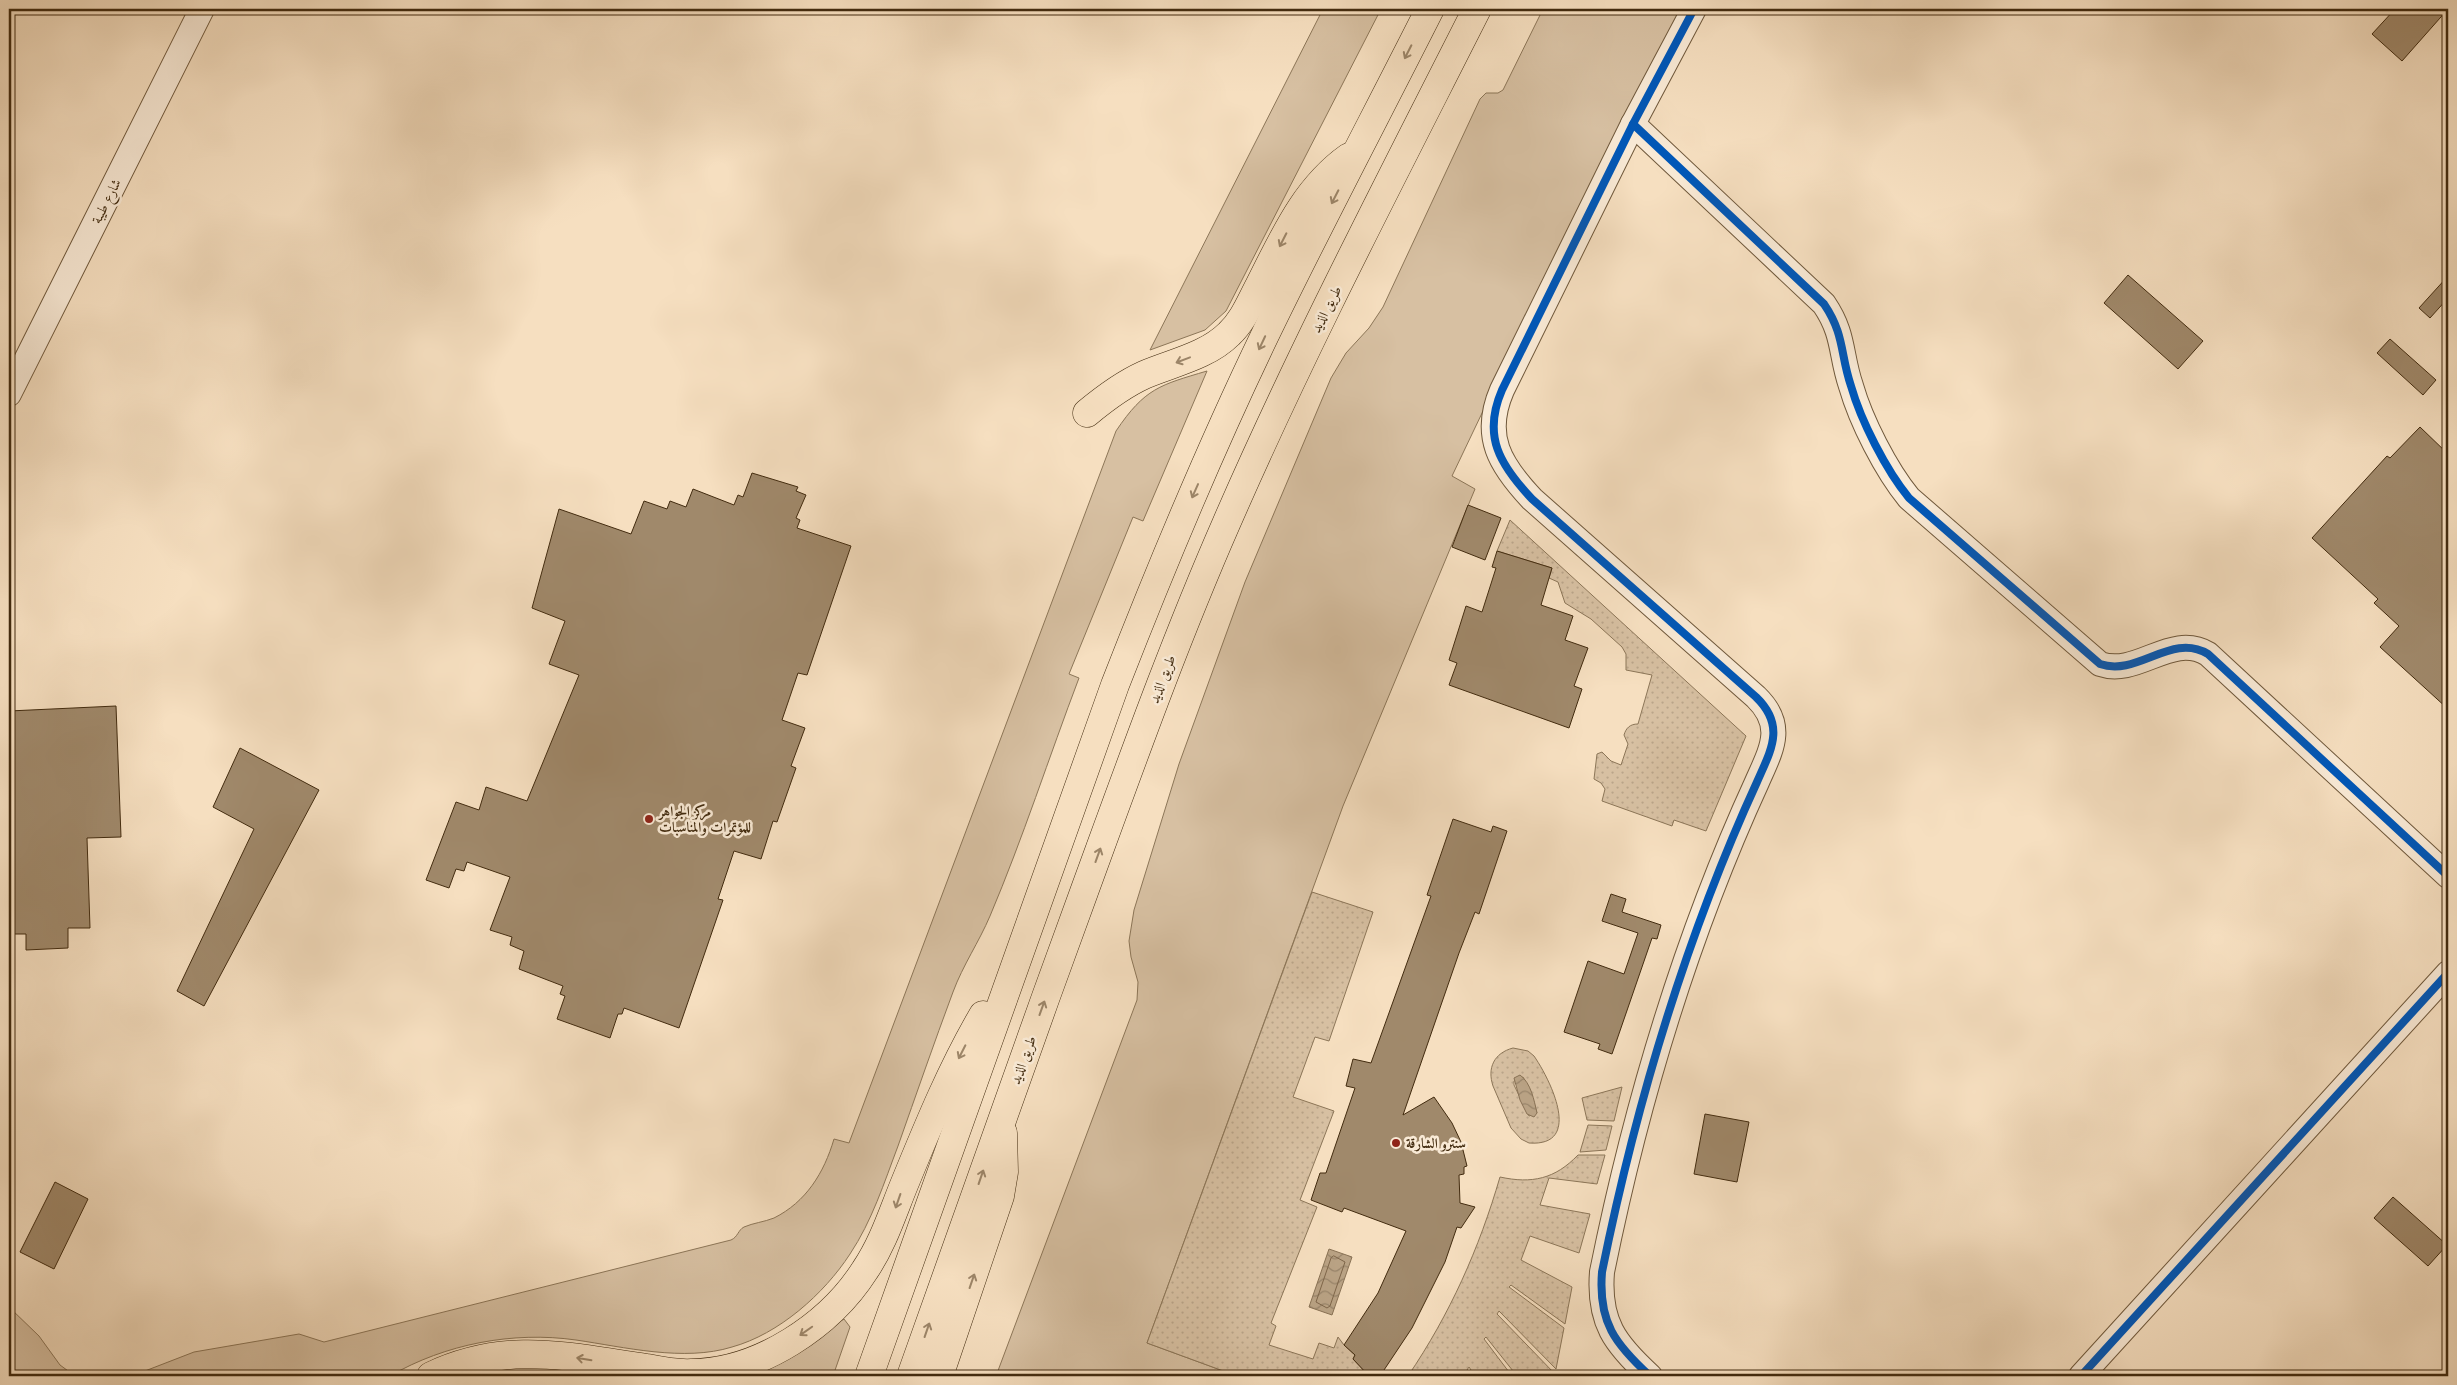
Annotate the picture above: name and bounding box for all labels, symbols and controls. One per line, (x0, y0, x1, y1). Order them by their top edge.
one-way arrow (1403, 44, 1412, 59)
street label: شارع طيبة (87, 175, 128, 228)
one-way arrow (1330, 190, 1340, 205)
one-way arrow (1278, 232, 1287, 247)
street label: طريق الذيد (1307, 282, 1345, 335)
one-way arrow (1256, 335, 1266, 350)
one-way arrow (1175, 356, 1191, 365)
one-way arrow (1189, 483, 1199, 498)
street label: طريق الذيد (1145, 652, 1179, 706)
place label: مركز الجواهر للمؤتمرات والمناسبات (657, 802, 751, 837)
marker: مركز الجواهر للمؤتمرات والمناسبات (643, 813, 655, 825)
one-way arrow (1094, 848, 1103, 863)
one-way arrow (1038, 1000, 1047, 1016)
street label: طريق الذيد (1006, 1033, 1040, 1087)
one-way arrow (957, 1044, 966, 1059)
place label: سنترو الشارقة (1406, 1134, 1466, 1152)
marker: سنترو الشارقة (1390, 1137, 1402, 1149)
one-way arrow (977, 1170, 986, 1185)
one-way arrow (893, 1193, 902, 1208)
one-way arrow (968, 1273, 977, 1289)
one-way arrow (923, 1323, 932, 1339)
one-way arrow (799, 1326, 813, 1336)
one-way arrow (576, 1354, 592, 1364)

